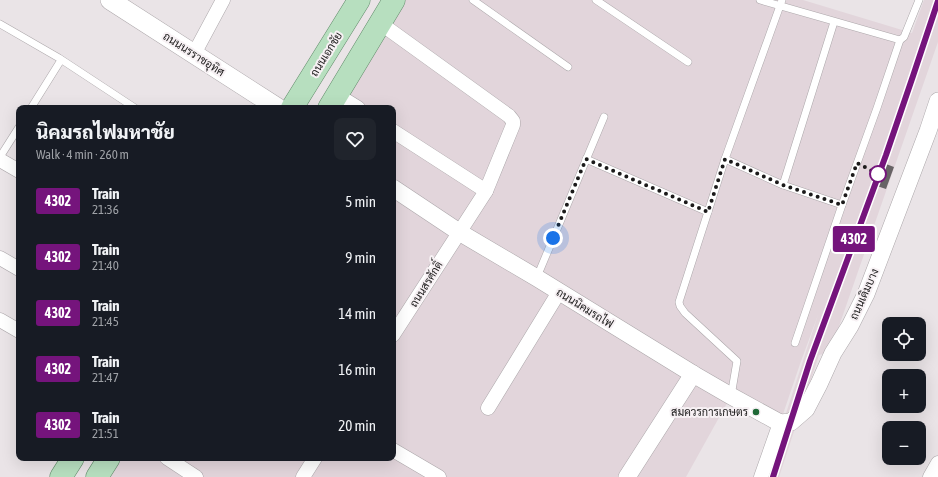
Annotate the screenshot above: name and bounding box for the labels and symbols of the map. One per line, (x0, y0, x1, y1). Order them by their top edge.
street label: ถนนเอกชัย (307, 29, 344, 78)
street label: ถนนนรราชอุทิศ (160, 30, 227, 81)
unlabelled marker (869, 165, 887, 183)
line badge: 4302 (826, 226, 882, 252)
your location (543, 228, 563, 248)
street label: ถนนสรศักดิ์ (403, 256, 445, 309)
street label: ถนนเดิมบาง (847, 267, 881, 321)
street label: ถนนนิคมรถไฟ (554, 284, 617, 330)
place label: สมควรการเกษตร (671, 406, 748, 418)
marker: สมควรการเกษตร (751, 407, 761, 417)

